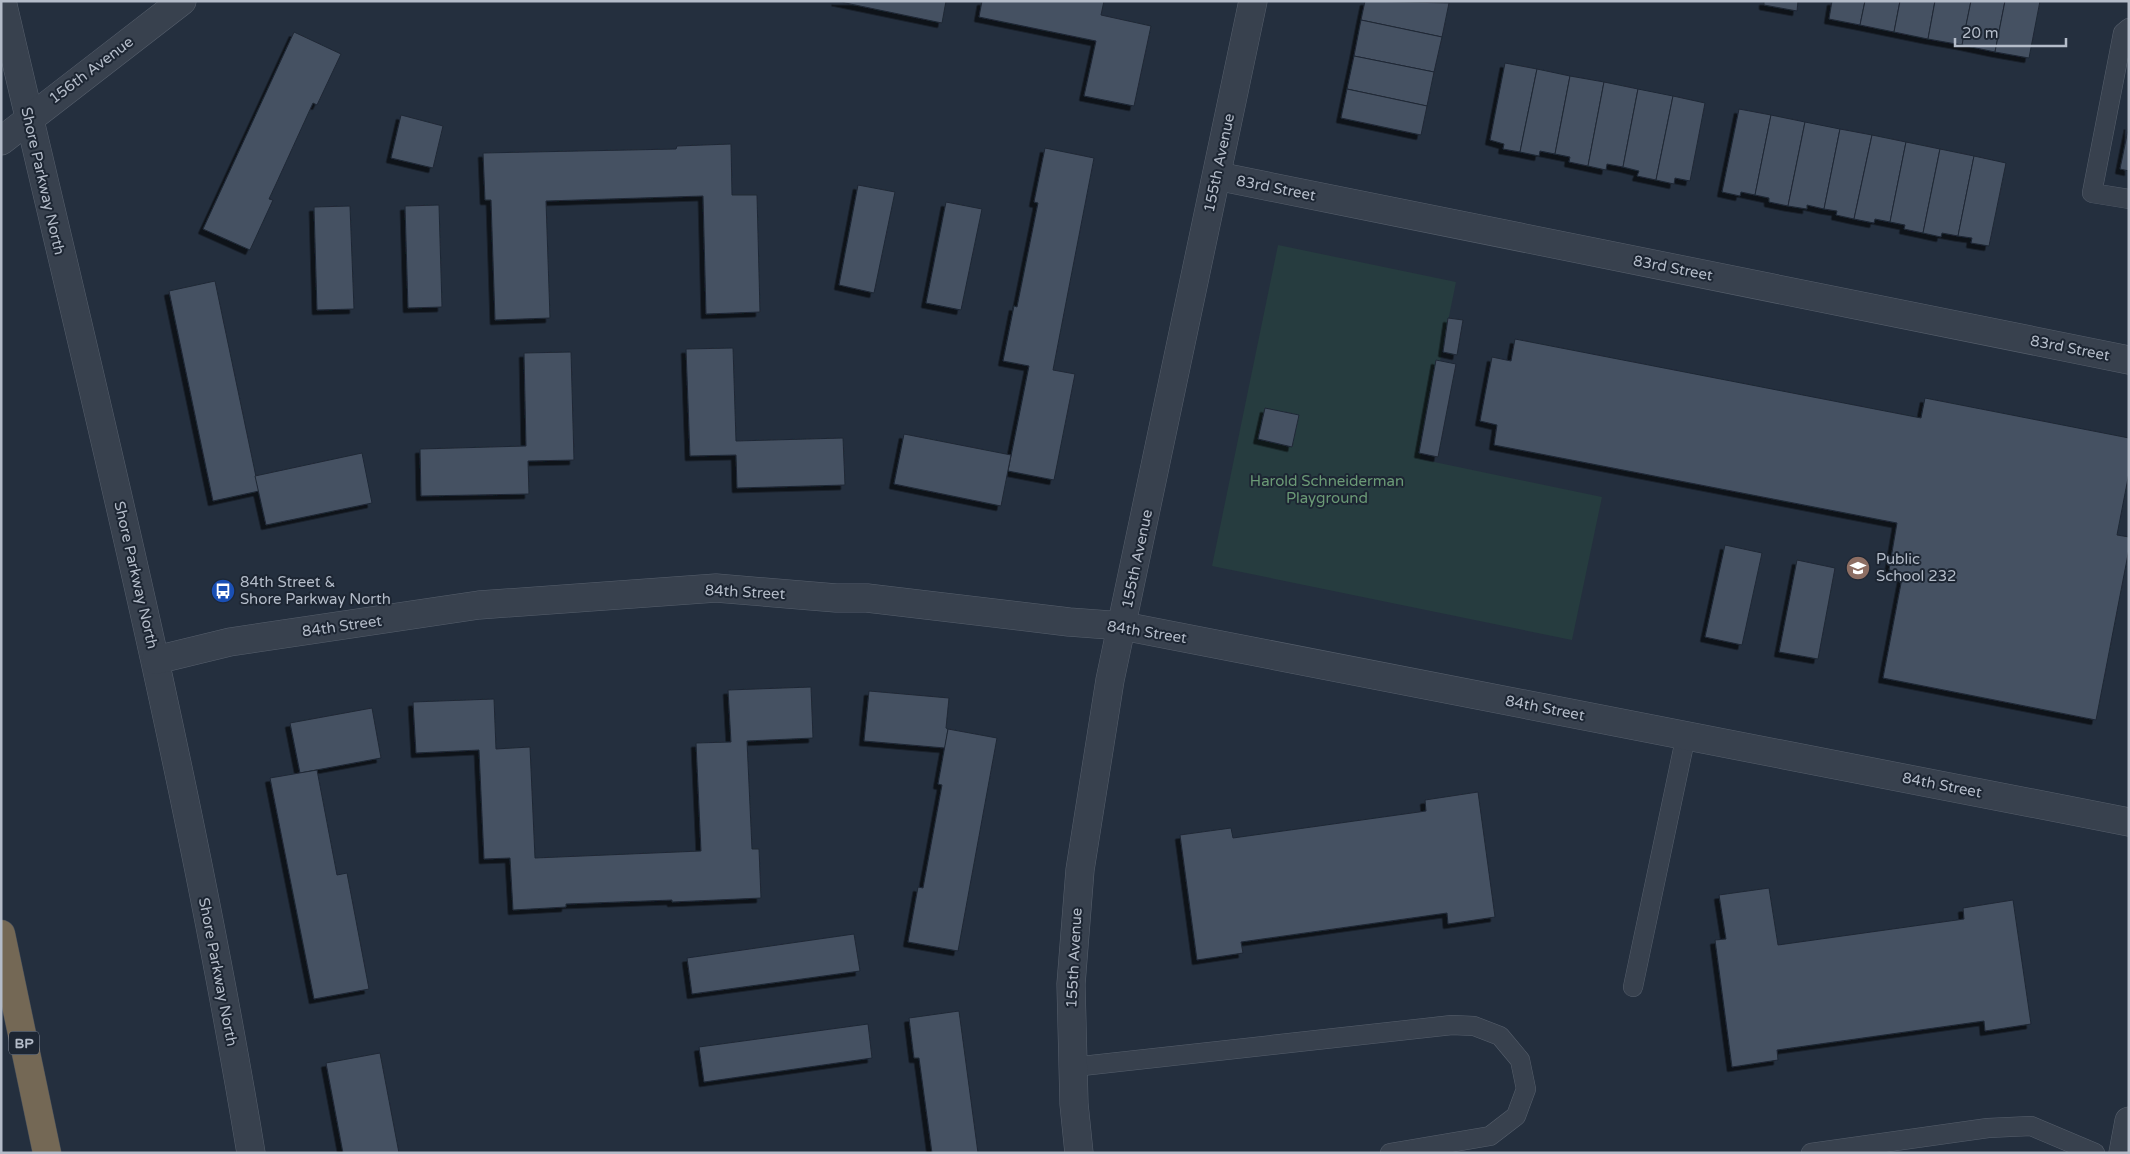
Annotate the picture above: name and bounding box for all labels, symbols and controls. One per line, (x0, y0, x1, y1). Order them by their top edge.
scale bar (1955, 15, 2066, 47)
text: 20 m (1962, 24, 1999, 42)
street label: 156th Avenue (45, 33, 137, 107)
street label: Shore Parkway North (17, 105, 69, 257)
street label: 155th Avenue (1200, 112, 1238, 214)
street label: 83rd Street (1235, 171, 1318, 205)
street label: 83rd Street (1632, 251, 1715, 285)
street label: 83rd Street (2029, 331, 2112, 365)
park label: Harold Schneiderman Playground (1250, 472, 1404, 507)
street label: Shore Parkway North (110, 499, 162, 651)
street label: 155th Avenue (1118, 508, 1156, 610)
place label: Public School 232 (1876, 550, 1957, 585)
school or university icon: Public School 232 (1845, 555, 1871, 581)
place label: 84th Street & Shore Parkway North (240, 573, 391, 608)
bus stop icon: 84th Street & Shore Parkway North (210, 578, 236, 604)
street label: 84th Street (704, 581, 786, 603)
street label: 84th Street (301, 611, 383, 641)
street label: 84th Street (1106, 617, 1188, 647)
street label: 84th Street (1504, 691, 1586, 725)
street label: 84th Street (1901, 768, 1983, 802)
street label: Shore Parkway North (195, 896, 241, 1048)
street label: 155th Avenue (1062, 907, 1086, 1009)
road number: BP (9, 1032, 39, 1054)

